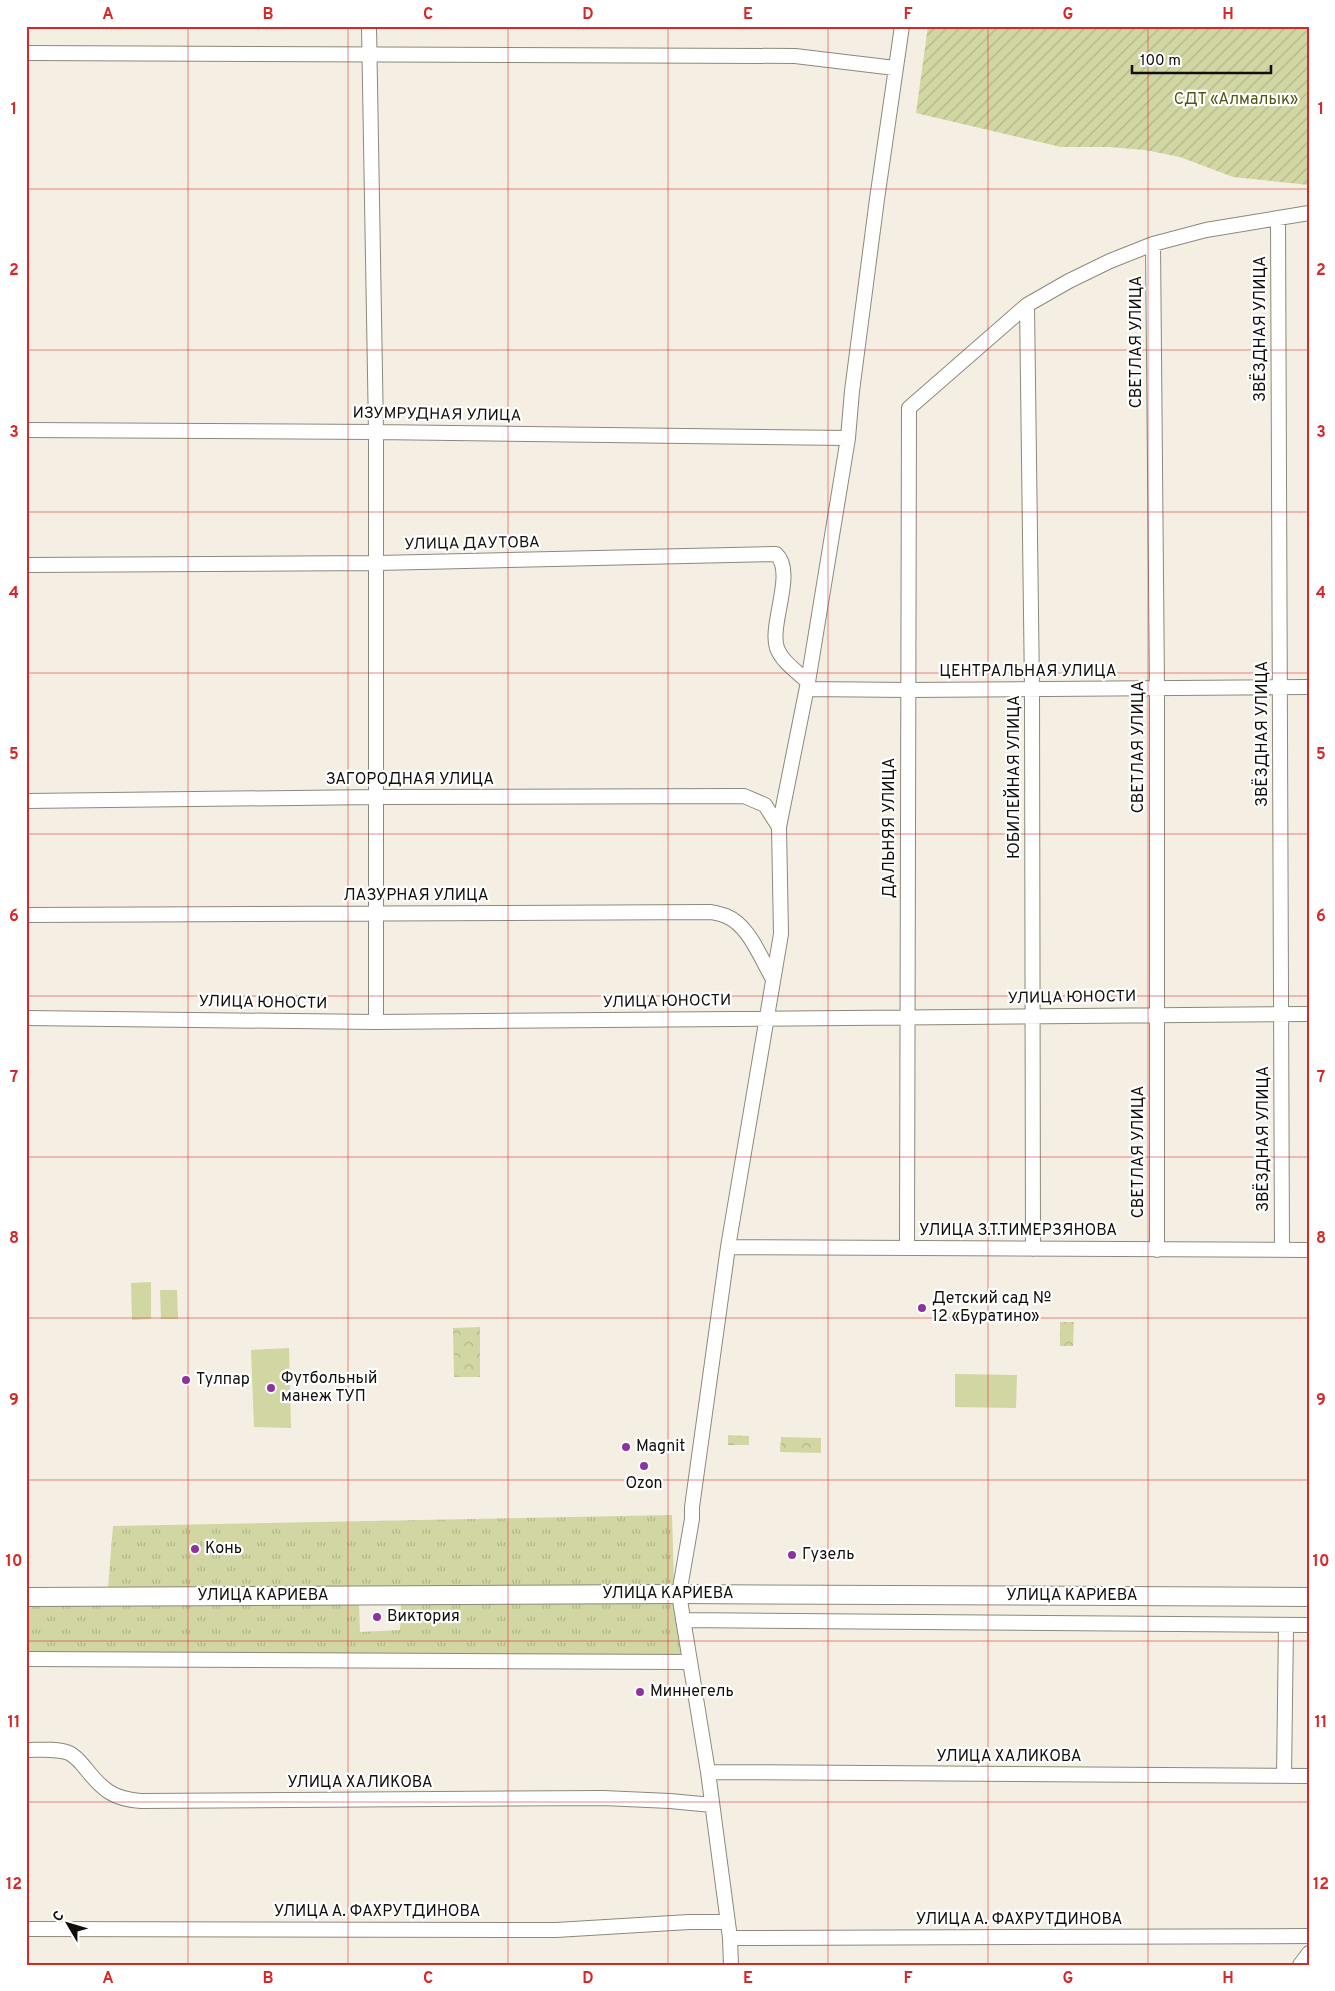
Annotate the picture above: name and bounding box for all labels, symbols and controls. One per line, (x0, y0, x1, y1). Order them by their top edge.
text: A (102, 5, 114, 25)
text: B (262, 5, 274, 25)
text: C (423, 5, 433, 25)
text: D (582, 5, 594, 25)
text: E (743, 5, 753, 25)
text: F (903, 5, 913, 25)
text: G (1063, 5, 1073, 25)
text: H (1222, 5, 1234, 25)
scale bar (1132, 42, 1271, 74)
text: 100 m (1140, 52, 1181, 71)
park label: СДТ «Алмалык» (1174, 90, 1298, 110)
text: 1 (11, 100, 17, 120)
text: 1 (1318, 100, 1324, 120)
street label: ЗВЁЗДНАЯ УЛИЦА (1249, 256, 1271, 402)
text: 2 (9, 261, 19, 281)
text: 2 (1316, 261, 1326, 281)
street label: СВЕТЛАЯ УЛИЦА (1127, 276, 1147, 408)
street label: ИЗУМРУДНАЯ УЛИЦА (352, 404, 522, 426)
text: 3 (9, 423, 19, 443)
text: 3 (1316, 423, 1326, 443)
street label: УЛИЦА ДАУТОВА (404, 533, 540, 555)
text: 4 (9, 584, 19, 604)
text: 4 (1316, 584, 1326, 604)
street label: ЗВЁЗДНАЯ УЛИЦА (1251, 661, 1273, 807)
street label: ЦЕНТРАЛЬНАЯ УЛИЦА (939, 662, 1117, 682)
street label: СВЕТЛАЯ УЛИЦА (1129, 681, 1149, 813)
street label: ЮБИЛЕЙНАЯ УЛИЦА (1003, 695, 1025, 859)
text: 5 (9, 745, 19, 765)
text: 5 (1316, 745, 1326, 765)
street label: ДАЛЬНЯЯ УЛИЦА (880, 758, 900, 898)
street label: ЗАГОРОДНАЯ УЛИЦА (326, 770, 494, 790)
street label: ЛАЗУРНАЯ УЛИЦА (343, 886, 489, 906)
text: 6 (9, 907, 19, 927)
text: 6 (1316, 907, 1326, 927)
street label: УЛИЦА ЮНОСТИ (1007, 987, 1137, 1009)
street label: УЛИЦА ЮНОСТИ (602, 991, 732, 1013)
street label: УЛИЦА ЮНОСТИ (198, 992, 328, 1014)
street label: ЗВЁЗДНАЯ УЛИЦА (1252, 1066, 1274, 1212)
text: 7 (10, 1068, 18, 1088)
text: 7 (1317, 1068, 1325, 1088)
street label: СВЕТЛАЯ УЛИЦА (1129, 1086, 1149, 1218)
street label: УЛИЦА З.Т.ТИМЕРЗЯНОВА (919, 1221, 1117, 1241)
text: 8 (9, 1229, 19, 1249)
text: 8 (1316, 1229, 1326, 1249)
place label: Детский сад № 12 «Буратино» (932, 1289, 1051, 1327)
marker: Детский сад № 12 «Буратино» (916, 1302, 928, 1314)
place label: Футбольный манеж ТУП (281, 1369, 377, 1407)
place label: Тулпар (196, 1370, 250, 1390)
marker: Тулпар (180, 1374, 192, 1386)
marker: Футбольный манеж ТУП (265, 1382, 277, 1394)
text: 9 (9, 1391, 19, 1411)
text: 9 (1316, 1391, 1326, 1411)
place label: Magnit (636, 1437, 685, 1457)
marker: Magnit (620, 1441, 632, 1453)
marker: Ozon (638, 1460, 650, 1472)
place label: Ozon (625, 1474, 663, 1494)
place label: Конь (205, 1539, 242, 1559)
marker: Конь (189, 1543, 201, 1555)
place label: Гузель (802, 1545, 855, 1565)
marker: Гузель (786, 1549, 798, 1561)
text: 10 (6, 1552, 22, 1572)
text: 10 (1313, 1552, 1329, 1572)
street label: УЛИЦА КАРИЕВА (602, 1584, 734, 1604)
street label: УЛИЦА КАРИЕВА (197, 1586, 329, 1606)
street label: УЛИЦА КАРИЕВА (1006, 1586, 1138, 1606)
place label: Виктория (387, 1607, 460, 1627)
marker: Виктория (371, 1611, 383, 1623)
place label: Миннегель (650, 1682, 734, 1702)
marker: Миннегель (634, 1686, 646, 1698)
text: 11 (8, 1713, 20, 1733)
text: 11 (1315, 1713, 1327, 1733)
street label: УЛИЦА ХАЛИКОВА (936, 1747, 1082, 1767)
street label: УЛИЦА ХАЛИКОВА (287, 1773, 433, 1793)
text: 12 (6, 1875, 22, 1895)
text: 12 (1313, 1875, 1329, 1895)
north arrow (42, 1898, 92, 1948)
street label: УЛИЦА А. ФАХРУТДИНОВА (274, 1902, 480, 1922)
text: С (49, 1908, 68, 1926)
street label: УЛИЦА А. ФАХРУТДИНОВА (916, 1910, 1122, 1930)
text: A (102, 1969, 114, 1989)
text: B (262, 1969, 274, 1989)
text: C (423, 1969, 433, 1989)
text: D (582, 1969, 594, 1989)
text: E (743, 1969, 753, 1989)
text: F (903, 1969, 913, 1989)
text: G (1063, 1969, 1073, 1989)
text: H (1222, 1969, 1234, 1989)

